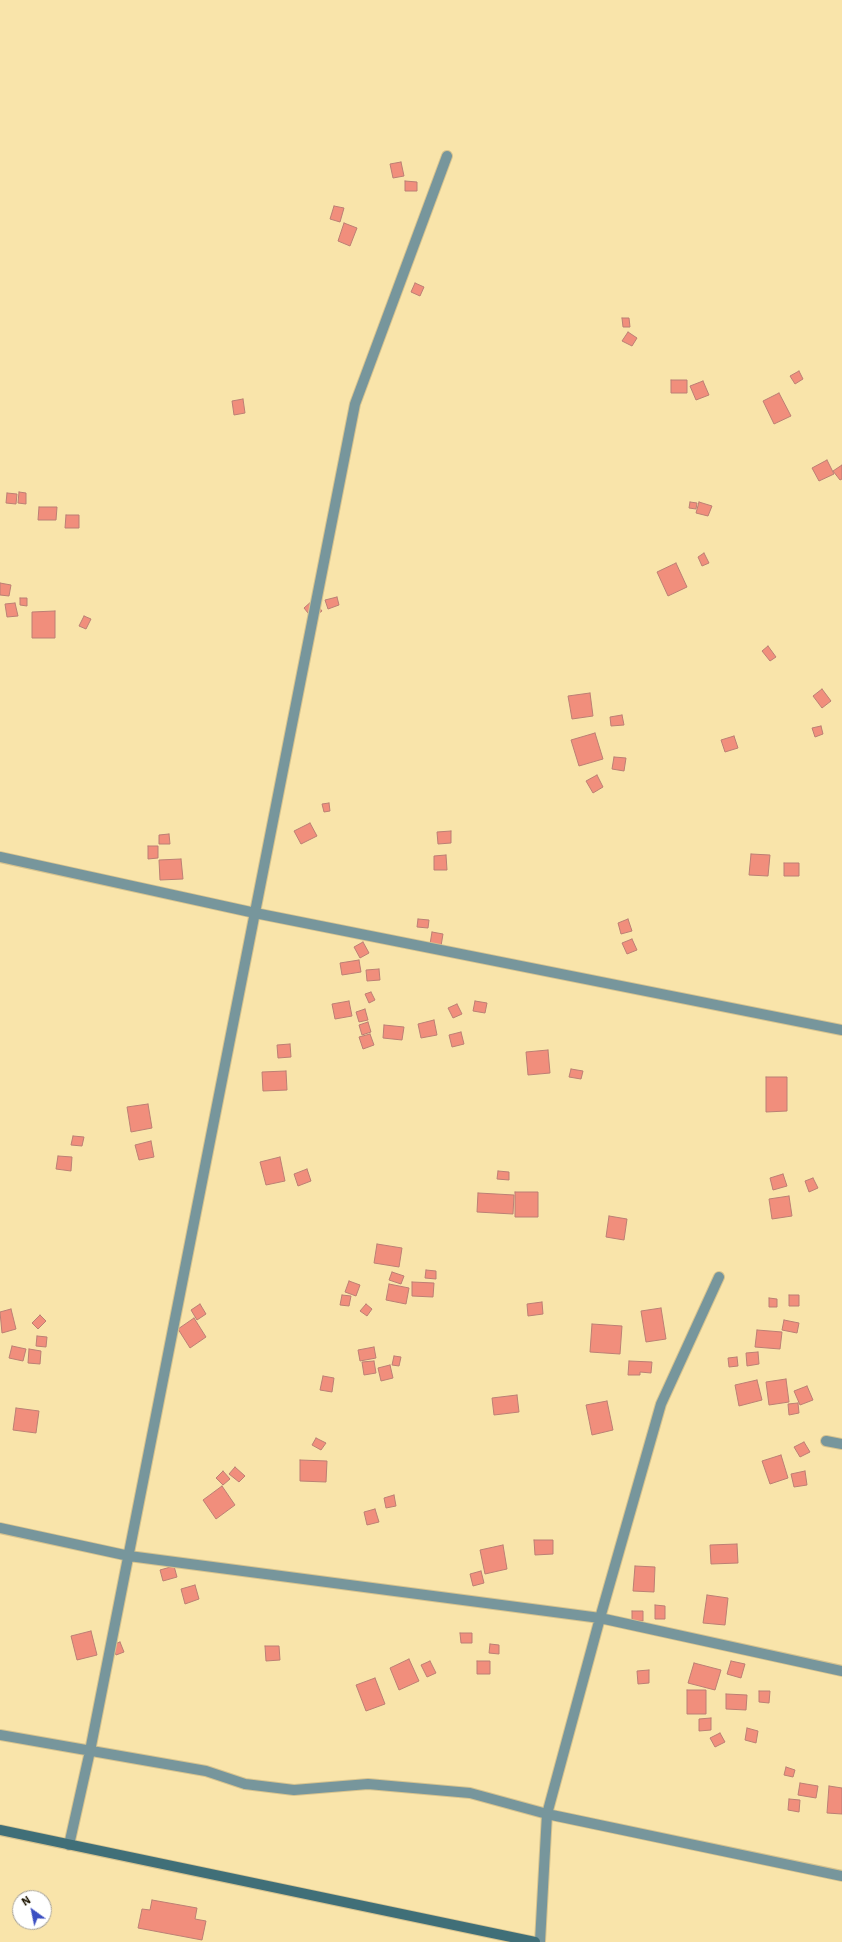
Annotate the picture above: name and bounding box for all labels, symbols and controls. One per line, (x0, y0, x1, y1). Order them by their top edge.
north arrow (12, 1890, 52, 1930)
text: N (19, 1893, 33, 1909)

